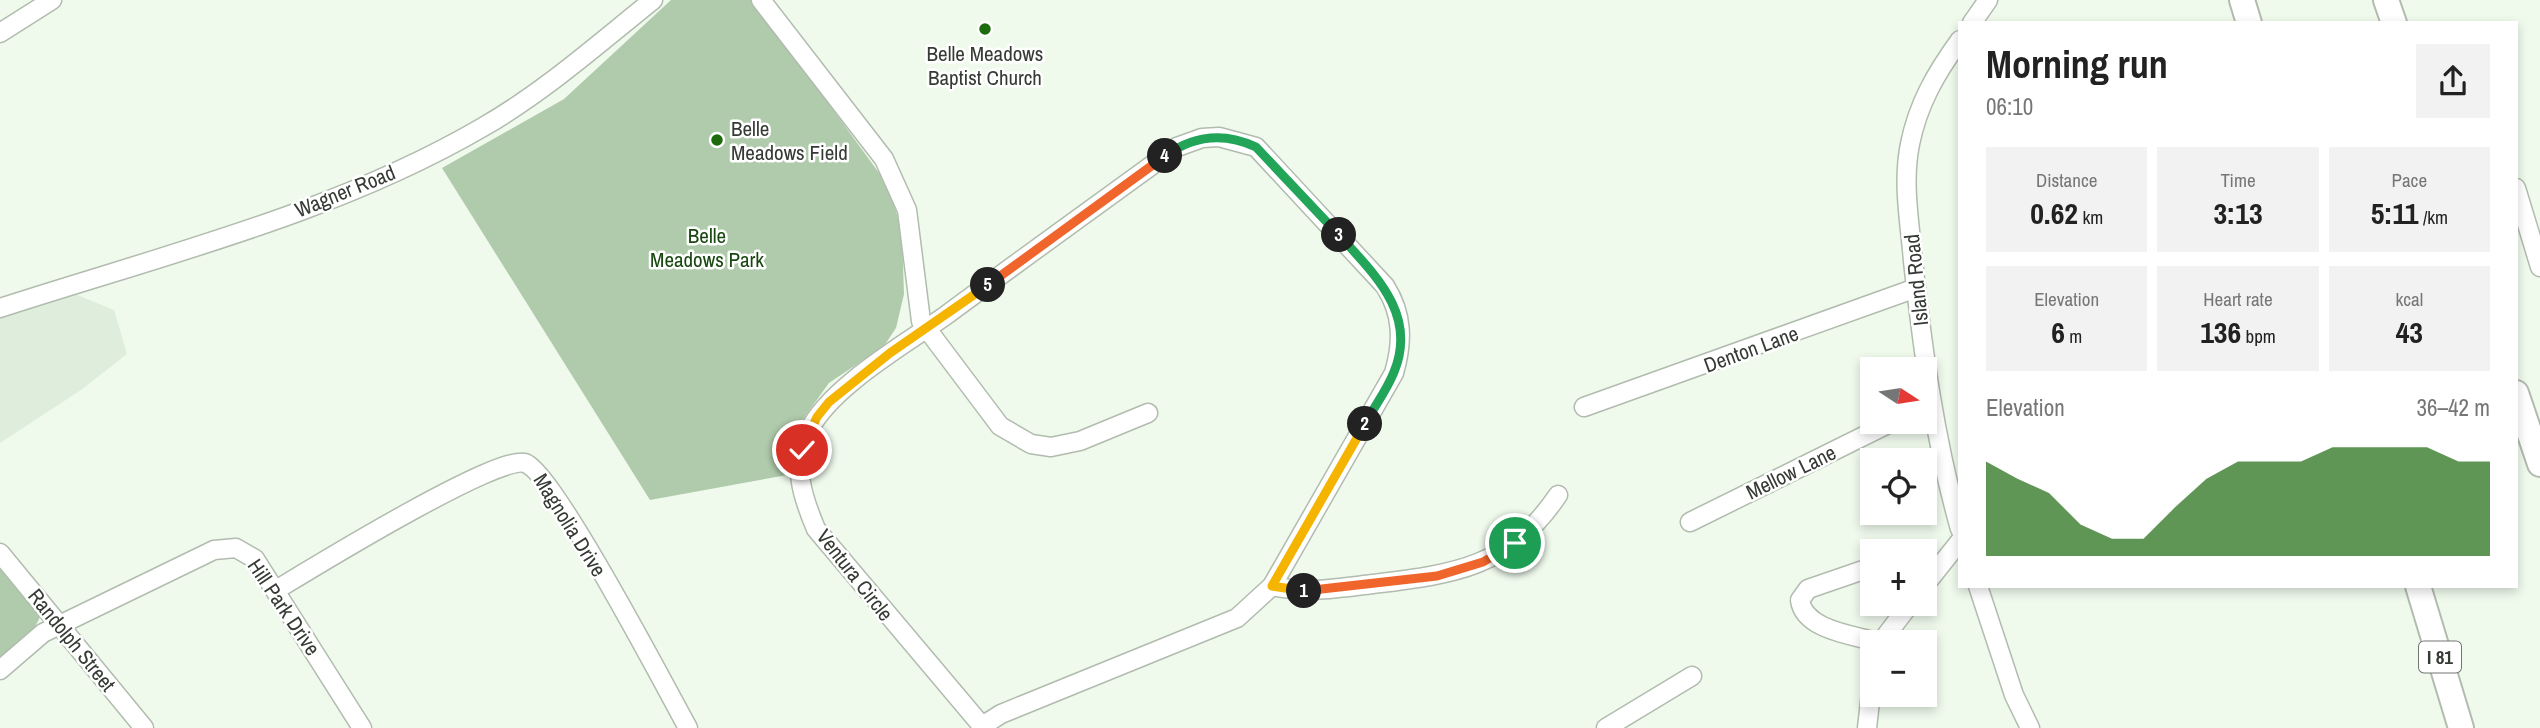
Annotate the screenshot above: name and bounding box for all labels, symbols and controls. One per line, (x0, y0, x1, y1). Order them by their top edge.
marker: Belle Meadows Baptist Church (977, 21, 993, 37)
place label: Belle Meadows Baptist Church (927, 39, 1043, 92)
text: Morning run (1986, 39, 2168, 90)
button: share (2416, 44, 2490, 118)
text: 06:10 (1986, 91, 2033, 122)
place label: Belle Meadows Field (731, 114, 848, 167)
marker: Belle Meadows Field (709, 132, 725, 148)
pin: 4 (1148, 138, 1182, 174)
text: 4 (1160, 142, 1169, 168)
street label: Wagner Road (291, 158, 399, 224)
text: Distance (2036, 167, 2097, 193)
text: Time (2220, 167, 2256, 193)
text: Pace (2392, 167, 2427, 193)
text: 0.62 (2030, 193, 2078, 233)
text: 3:13 (2213, 193, 2263, 233)
text: 5:11 (2371, 193, 2419, 233)
text: km (2078, 204, 2103, 230)
text: /km (2419, 204, 2448, 230)
pin: 3 (1322, 218, 1356, 252)
park label: Belle Meadows Park (650, 221, 764, 274)
text: 3 (1334, 221, 1343, 247)
street label: Island Road (1897, 233, 1935, 327)
pin: 5 (970, 268, 1006, 302)
text: 5 (983, 271, 992, 297)
text: Elevation (2034, 286, 2099, 312)
text: Heart rate (2203, 286, 2273, 312)
text: kcal (2395, 286, 2423, 312)
text: 6 (2051, 312, 2065, 352)
text: 136 (2200, 312, 2241, 352)
text: 43 (2396, 312, 2423, 352)
street label: Denton Lane (1700, 319, 1802, 379)
text: m (2065, 323, 2082, 349)
text: bpm (2241, 323, 2276, 349)
north arrow (1860, 357, 1937, 434)
map controls (1860, 357, 1937, 707)
text: Elevation (1986, 392, 2065, 423)
text: 36–42 m (2417, 392, 2490, 423)
pin: 2 (1348, 406, 1382, 442)
text: 2 (1360, 410, 1369, 436)
pin (772, 420, 832, 480)
icon: check (783, 431, 821, 469)
street label: Mellow Lane (1741, 438, 1841, 506)
button: locate (1860, 448, 1937, 525)
street label: Magnolia Drive (527, 468, 613, 582)
pin (1485, 513, 1545, 573)
street label: Ventura Circle (810, 523, 900, 627)
icon: arrive (1496, 524, 1534, 562)
button: + (1860, 539, 1937, 616)
street label: Hill Park Drive (241, 553, 327, 661)
pin: 1 (1286, 574, 1322, 608)
text: 1 (1299, 577, 1308, 603)
street label: Randolph Street (22, 583, 123, 698)
button: − (1860, 630, 1937, 707)
road number: I 81 (2419, 642, 2461, 672)

